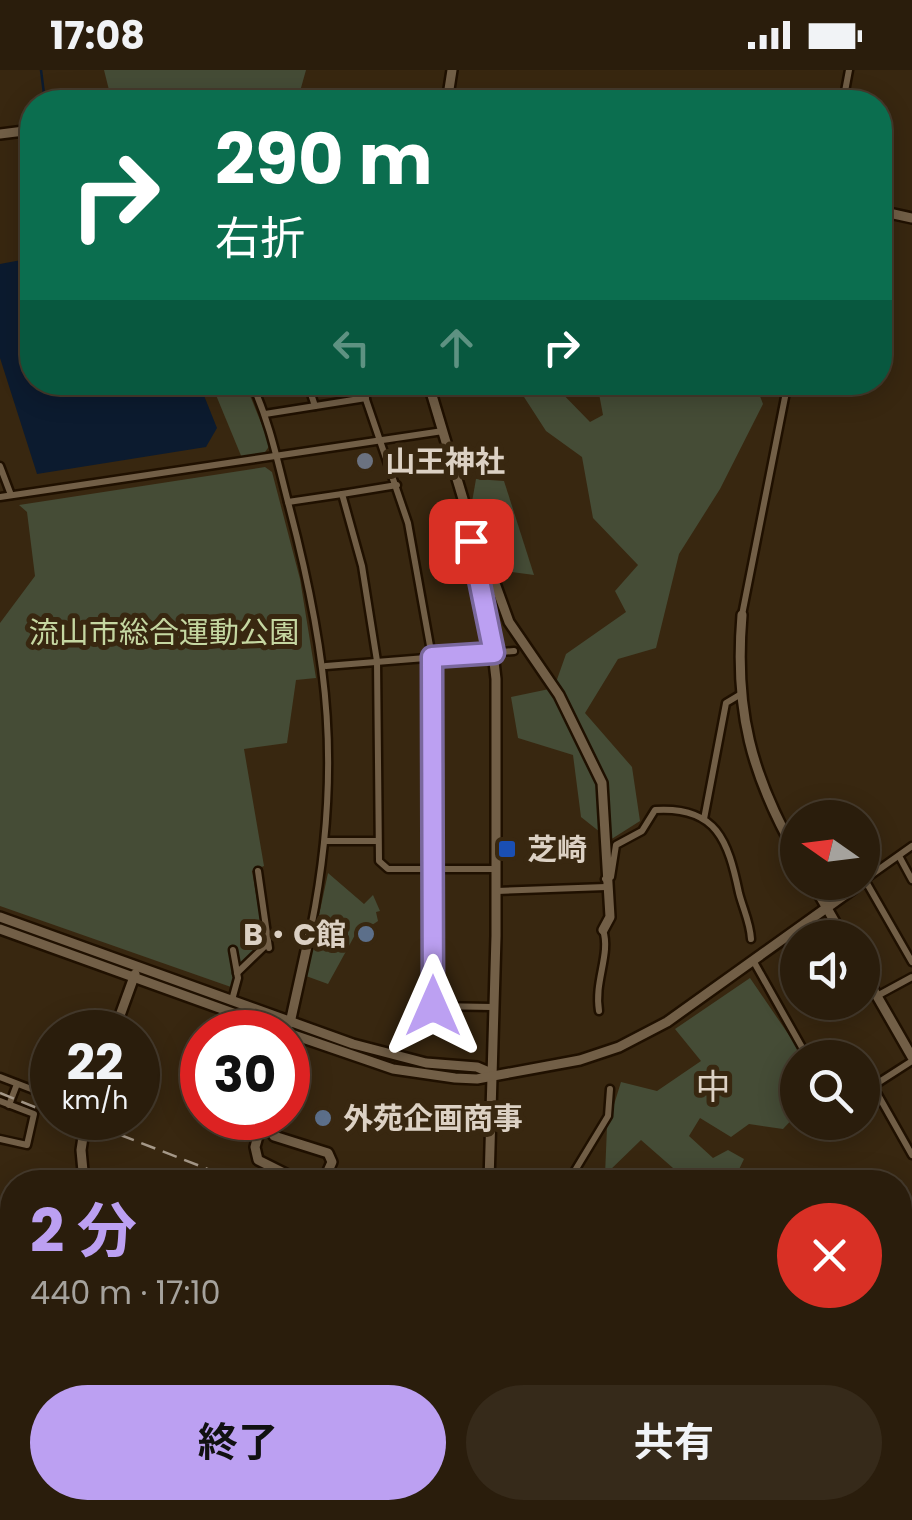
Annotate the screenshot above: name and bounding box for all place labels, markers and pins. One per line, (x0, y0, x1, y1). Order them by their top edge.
place label: 山王神社 (385, 440, 505, 483)
marker: 山王神社 (354, 450, 376, 472)
pin (429, 499, 514, 584)
place label: 芝崎 (527, 828, 587, 871)
marker: 芝崎 (496, 838, 518, 860)
place label: B・C館 (243, 913, 346, 956)
marker: B・C館 (355, 923, 377, 945)
place label: 外苑企画商事 (343, 1097, 523, 1140)
marker: 外苑企画商事 (312, 1107, 334, 1129)

